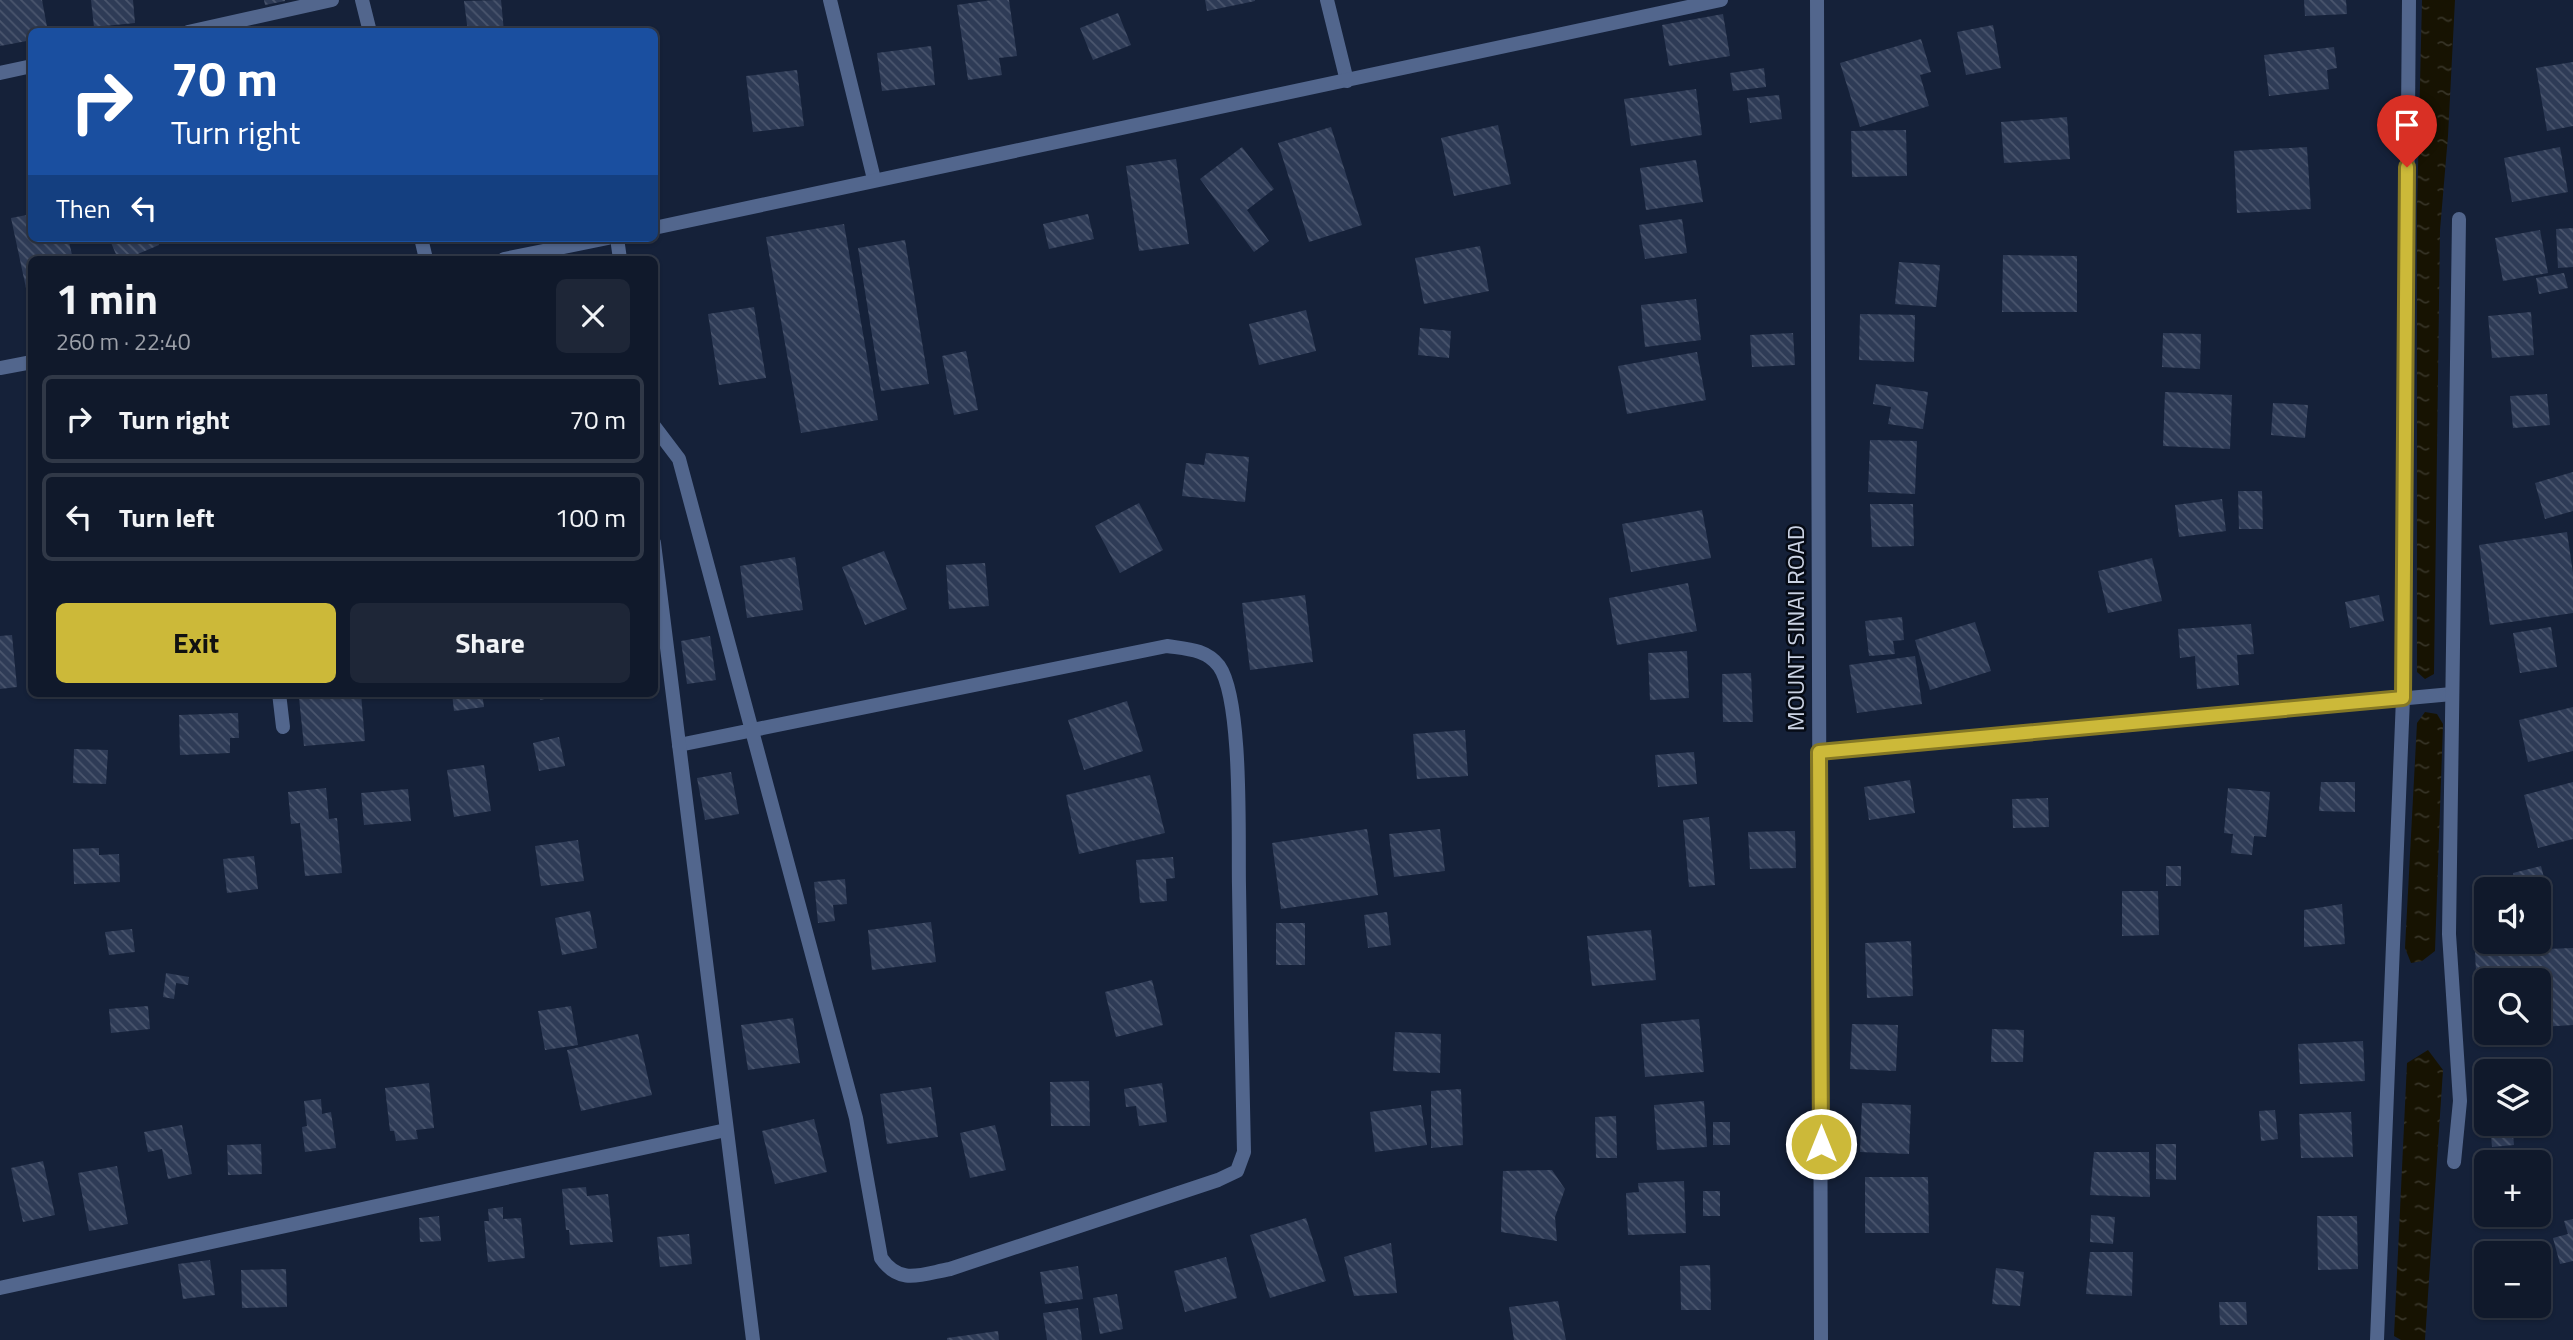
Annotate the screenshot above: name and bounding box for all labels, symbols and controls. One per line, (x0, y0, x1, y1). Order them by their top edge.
text: 70 m (171, 40, 278, 115)
icon: right (56, 56, 147, 147)
pin (2377, 95, 2437, 167)
icon: arrive (2388, 106, 2426, 144)
text: Turn right (171, 108, 300, 156)
text: Then (56, 189, 111, 228)
icon: left (125, 189, 163, 227)
text: 1 min (56, 266, 158, 330)
button: close (556, 279, 630, 353)
text: 260 m · 22:40 (56, 324, 191, 359)
icon: right (60, 400, 98, 438)
text: Turn right (119, 400, 230, 439)
text: 70 m (569, 400, 626, 439)
icon: left (60, 498, 98, 536)
text: Turn left (119, 498, 214, 537)
text: 100 m (555, 498, 626, 537)
street label: MOUNT SINAI ROAD (1777, 525, 1813, 731)
button: Exit (56, 603, 336, 683)
button: Share (350, 603, 630, 683)
map controls (2474, 877, 2551, 1318)
button: sound (2474, 877, 2551, 954)
button: search (2474, 968, 2551, 1045)
button: layers (2474, 1059, 2551, 1136)
position arrow (1784, 1107, 1858, 1181)
button: + (2474, 1150, 2551, 1227)
button: − (2474, 1241, 2551, 1318)

